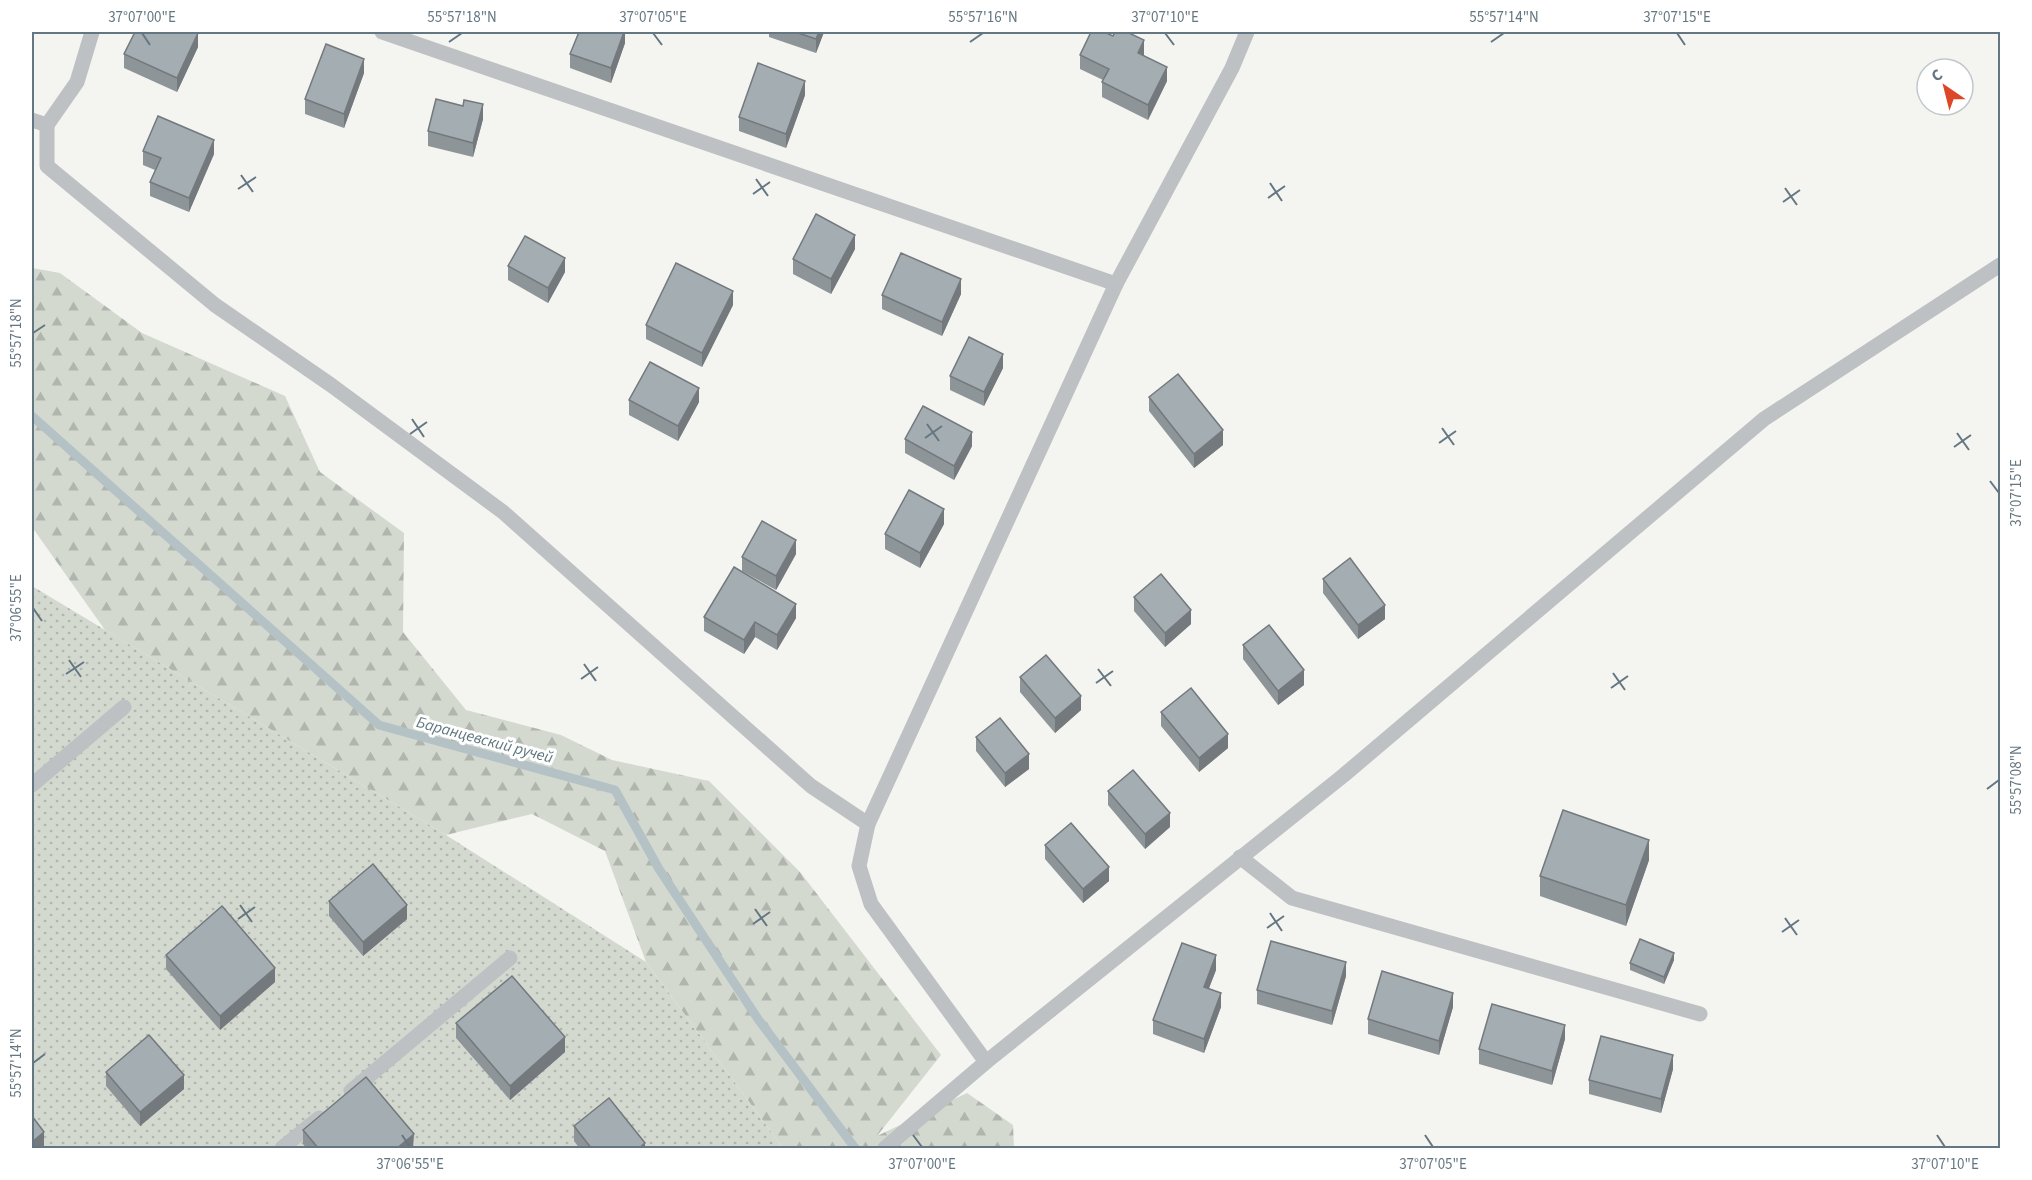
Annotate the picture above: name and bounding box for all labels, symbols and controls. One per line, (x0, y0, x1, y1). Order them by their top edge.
text: 37°07'00"E (108, 7, 176, 28)
text: 55°57'18"N (427, 7, 497, 28)
text: 37°07'05"E (619, 7, 687, 28)
text: 55°57'16"N (948, 7, 1018, 28)
text: 37°07'10"E (1131, 7, 1199, 28)
text: 55°57'14"N (1469, 7, 1539, 28)
text: 37°07'15"E (1643, 7, 1711, 28)
north arrow (1915, 57, 1975, 117)
text: С (1927, 64, 1947, 87)
text: 55°57'18"N (6, 298, 27, 368)
text: 37°07'15"E (2006, 459, 2027, 527)
text: 37°06'55"E (6, 574, 27, 642)
water label: Баранцевский ручей (414, 711, 555, 769)
text: 55°57'08"N (2006, 745, 2027, 815)
text: 55°57'14"N (6, 1028, 27, 1098)
text: 37°06'55"E (376, 1154, 444, 1175)
text: 37°07'00"E (888, 1154, 956, 1175)
text: 37°07'05"E (1399, 1154, 1467, 1175)
text: 37°07'10"E (1911, 1154, 1979, 1175)

